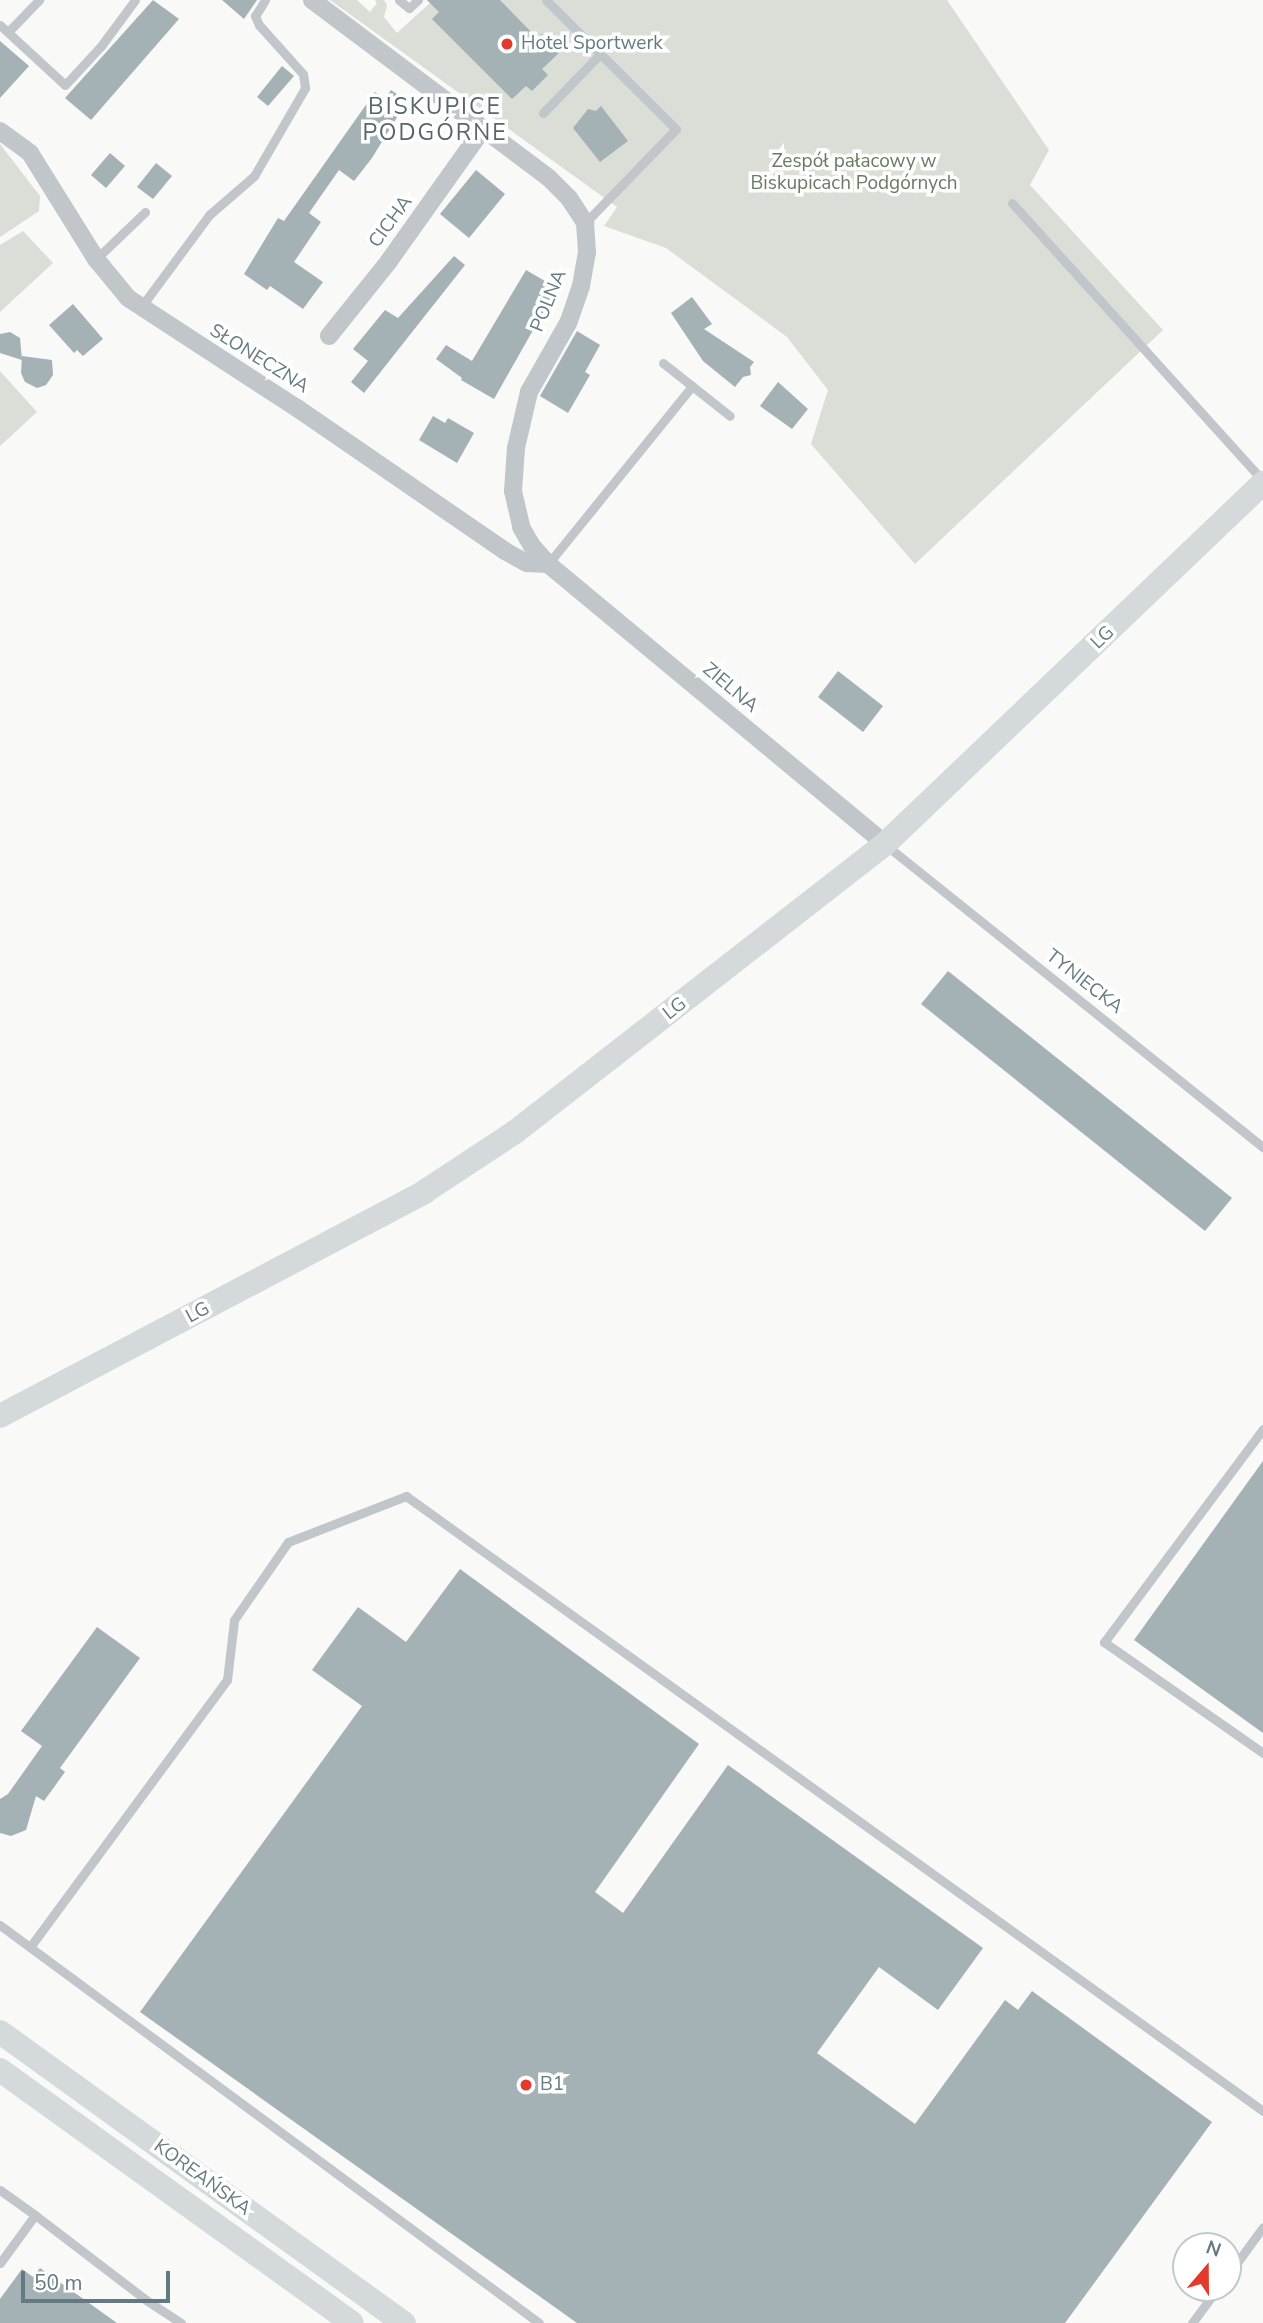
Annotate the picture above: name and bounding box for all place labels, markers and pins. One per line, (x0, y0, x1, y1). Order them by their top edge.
place label: Hotel Sportwerk (521, 33, 663, 55)
marker: Hotel Sportwerk (499, 36, 515, 52)
place label: B1 (540, 2074, 564, 2096)
marker: B1 (518, 2077, 534, 2093)

